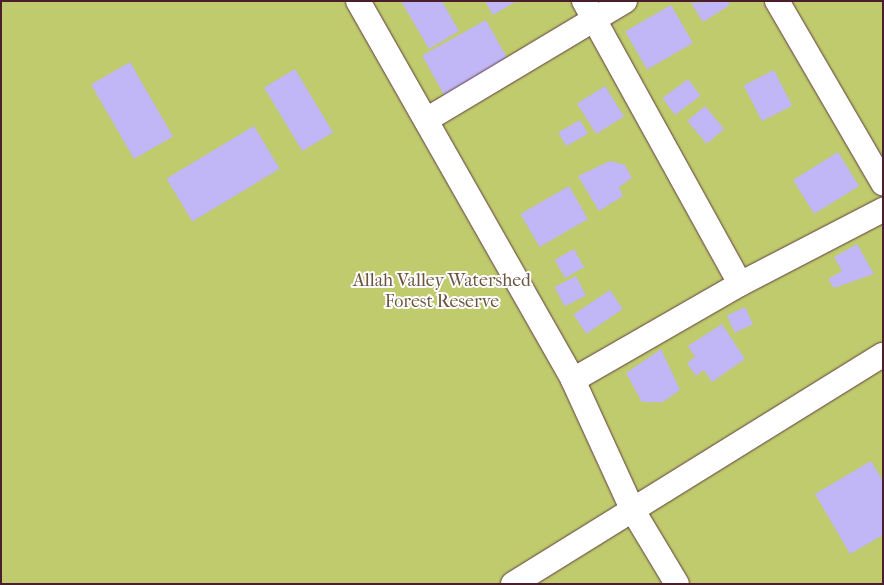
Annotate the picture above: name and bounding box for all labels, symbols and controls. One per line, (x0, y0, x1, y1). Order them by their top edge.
park label: Allah Valley Watershed Forest Reserve (353, 271, 531, 314)

